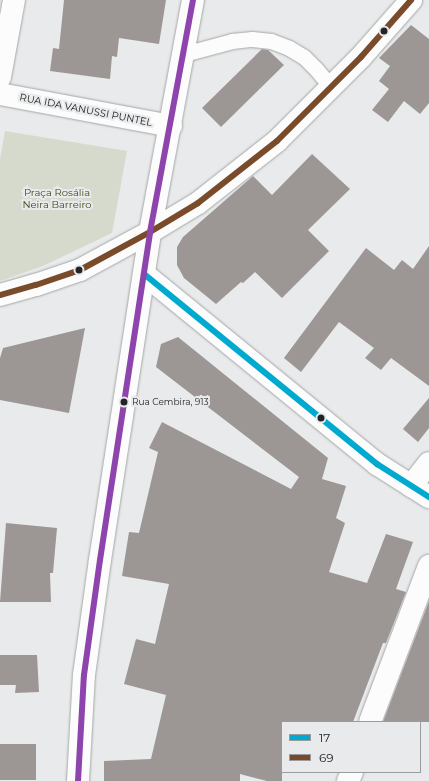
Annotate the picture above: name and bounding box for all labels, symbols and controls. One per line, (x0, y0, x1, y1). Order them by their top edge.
unlabelled marker (379, 26, 389, 36)
street label: RUA IDA VANUSSI PUNTEL (19, 91, 153, 129)
park label: Praça Rosália Neira Barreiro (22, 186, 92, 210)
unlabelled marker (74, 265, 84, 275)
marker: Rua Cembira, 913 (119, 397, 129, 407)
place label: Rua Cembira, 913 (132, 397, 209, 407)
unlabelled marker (316, 413, 326, 423)
legend (281, 721, 421, 773)
text: 17 (319, 730, 330, 745)
text: 69 (319, 750, 334, 765)

